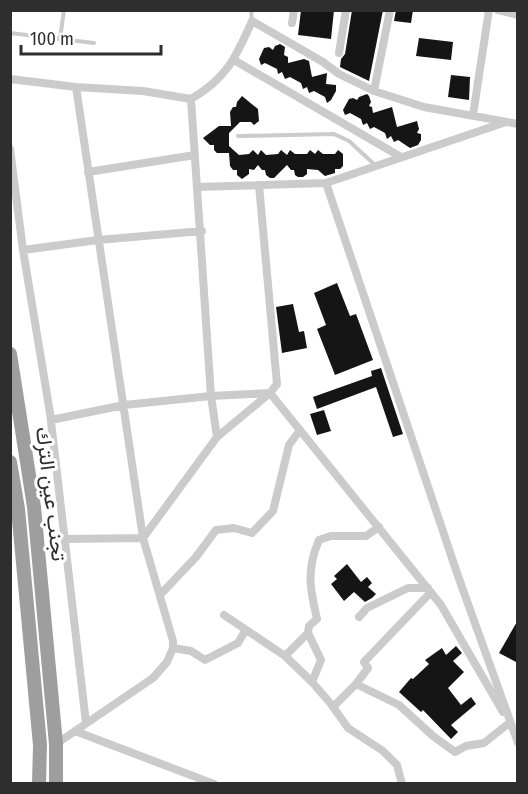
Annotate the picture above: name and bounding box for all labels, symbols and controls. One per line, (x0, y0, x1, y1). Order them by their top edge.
scale bar (21, 18, 160, 56)
text: 100 m (30, 28, 74, 50)
street label: تجنب عين الترك (30, 425, 72, 563)

